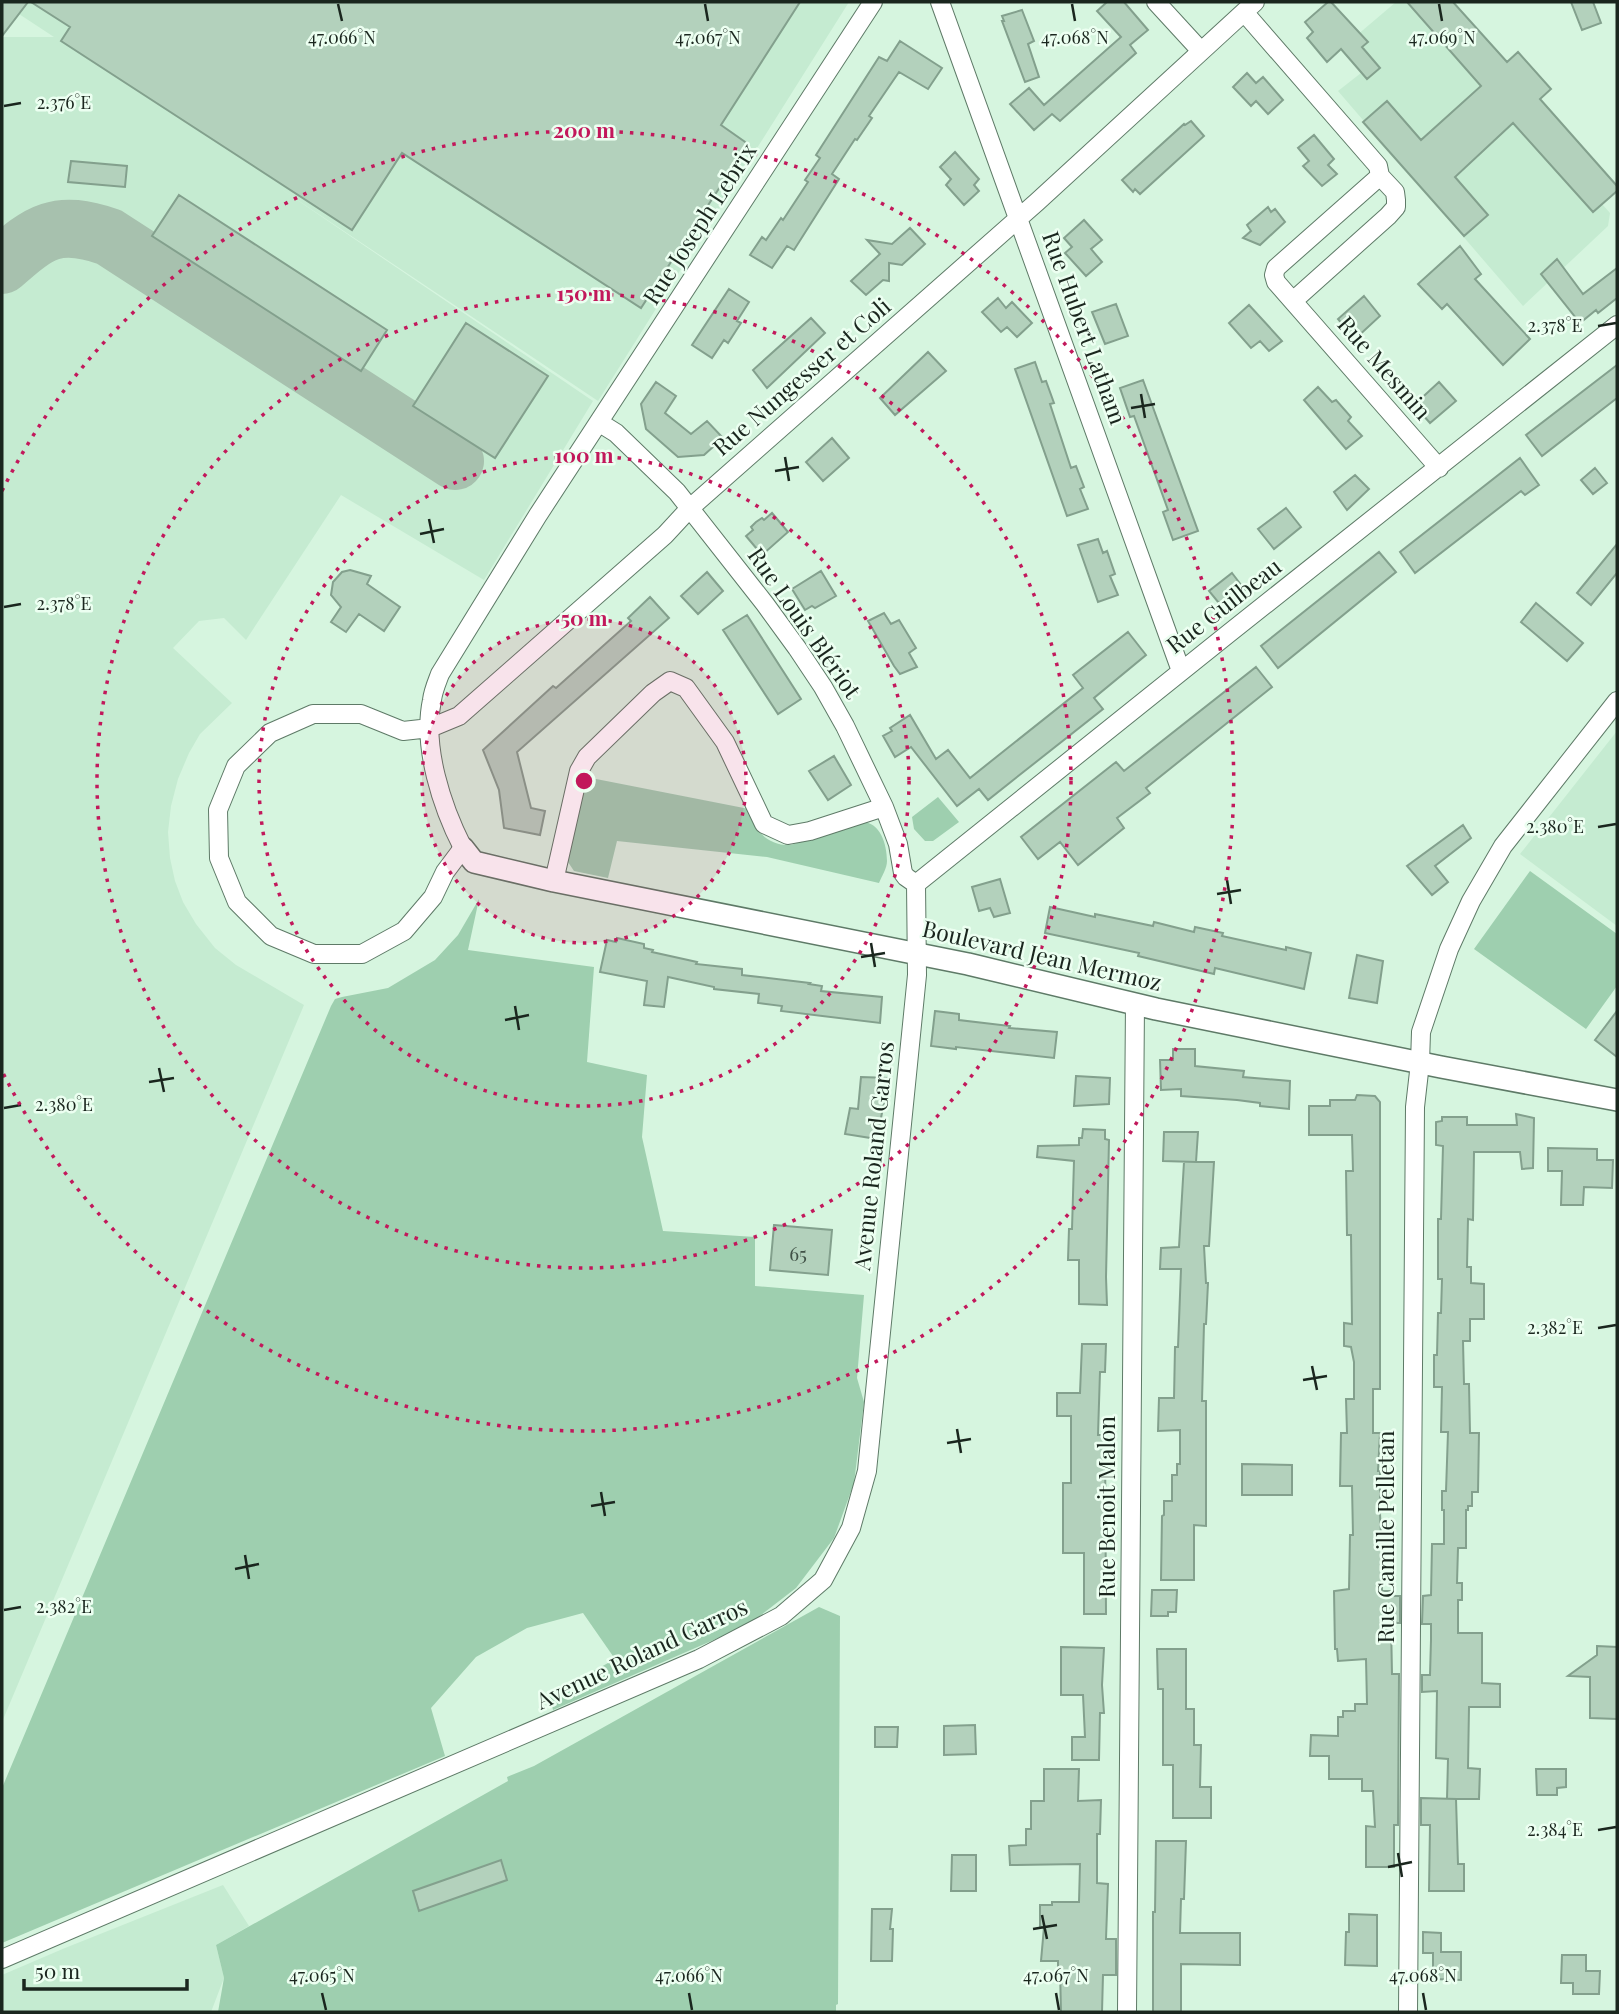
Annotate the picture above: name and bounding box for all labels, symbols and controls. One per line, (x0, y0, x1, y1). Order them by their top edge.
text: 47.066°N (308, 25, 376, 49)
text: 47.067°N (675, 25, 741, 49)
text: 47.068°N (1041, 25, 1109, 49)
text: 47.069°N (1408, 25, 1476, 49)
text: 2.376°E (37, 90, 91, 114)
text: 200 m (553, 115, 615, 143)
street label: Rue Joseph Lebrix (635, 136, 763, 310)
street label: Rue Hubert Latham (1036, 227, 1135, 429)
text: 150 m (557, 278, 611, 306)
street label: Rue Nungesser et Coli (705, 290, 897, 462)
street label: Rue Mesmin (1331, 309, 1439, 426)
text: 2.378°E (1528, 313, 1582, 337)
text: 100 m (554, 440, 614, 468)
street label: Rue Louis Blériot (742, 540, 869, 705)
street label: Rue Guilbeau (1159, 550, 1287, 659)
text: 2.378°E (37, 591, 91, 615)
text: 50 m (560, 603, 608, 631)
centre of rings (572, 769, 596, 793)
text: 2.380°E (1526, 814, 1584, 838)
street label: Boulevard Jean Mermoz (920, 912, 1165, 997)
street label: Avenue Roland Garros (845, 1040, 900, 1273)
text: 2.380°E (35, 1092, 93, 1116)
house number: 65 (789, 1240, 807, 1266)
text: 2.382°E (1527, 1315, 1583, 1339)
street label: Rue Benoit Malon (1090, 1416, 1121, 1598)
street label: Rue Camille Pelletan (1369, 1430, 1400, 1644)
street label: Avenue Roland Garros (530, 1590, 752, 1716)
text: 2.382°E (36, 1594, 92, 1618)
text: 2.384°E (1527, 1817, 1583, 1841)
scale bar (24, 1948, 187, 1992)
text: 50 m (35, 1956, 81, 1984)
text: 47.065°N (289, 1963, 355, 1987)
text: 47.066°N (655, 1963, 723, 1987)
text: 47.067°N (1023, 1963, 1089, 1987)
text: 47.068°N (1389, 1963, 1457, 1987)

